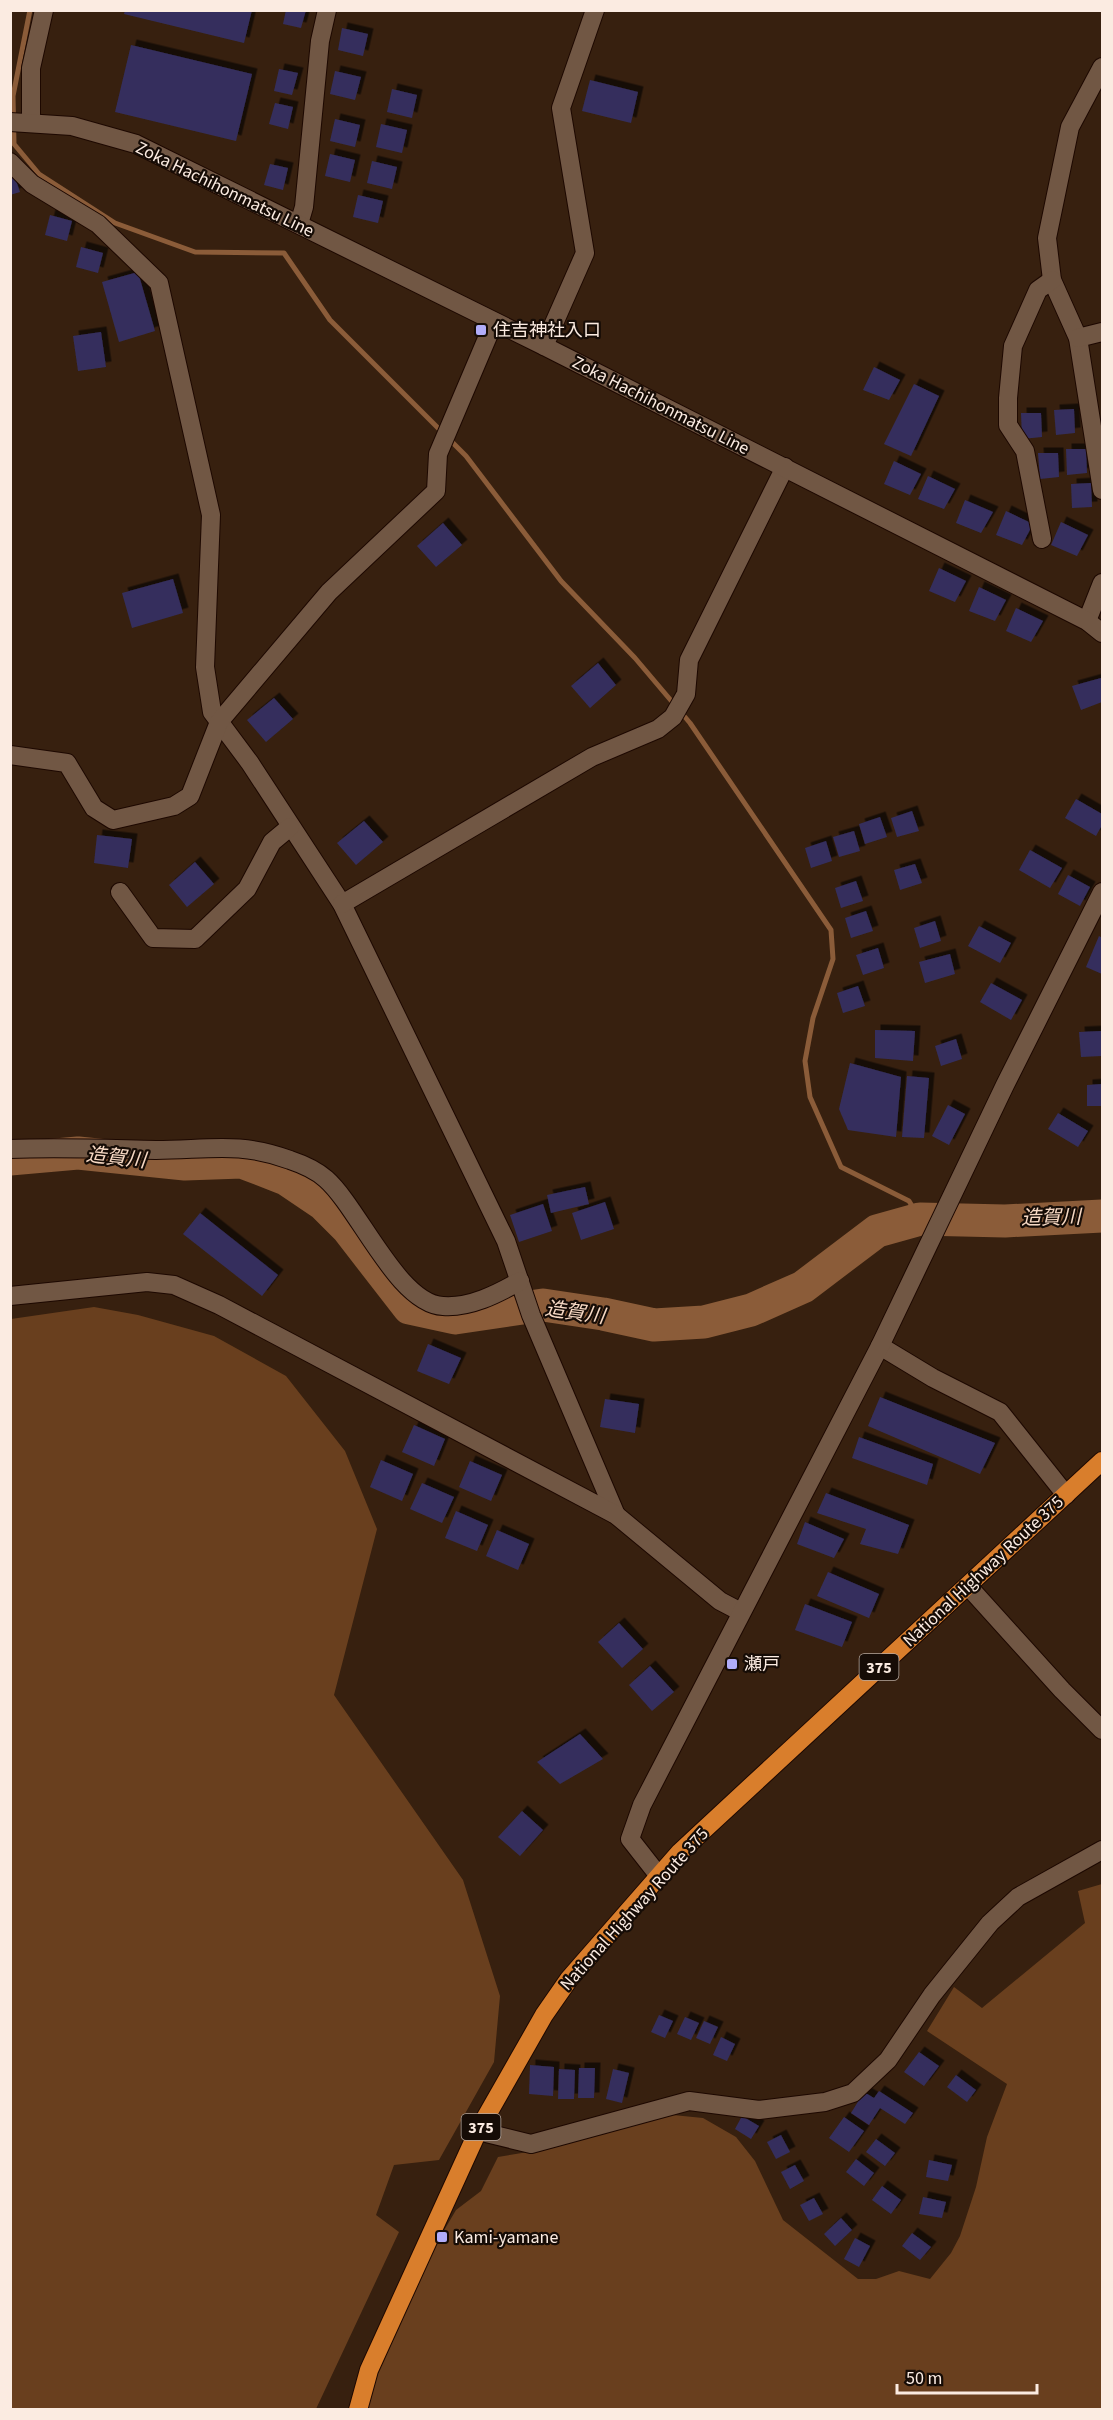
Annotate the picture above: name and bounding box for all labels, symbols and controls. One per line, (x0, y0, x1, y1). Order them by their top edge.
street label: Zoka Hachihonmatsu Line (131, 135, 318, 244)
place label: 住吉神社入口 (493, 318, 601, 343)
marker: 住吉神社入口 (474, 323, 488, 337)
street label: Zoka Hachihonmatsu Line (568, 350, 754, 461)
water label: 造賀川 (85, 1141, 149, 1175)
water label: 造賀川 (1021, 1203, 1083, 1233)
water label: 造賀川 (543, 1295, 608, 1331)
street label: National Highway Route 375 (897, 1490, 1069, 1653)
place label: 瀬戸 (744, 1652, 780, 1677)
road number: 375 (860, 1654, 898, 1680)
marker: 瀬戸 (725, 1657, 739, 1671)
street label: National Highway Route 375 (554, 1822, 714, 1996)
road number: 375 (462, 2114, 500, 2140)
place label: Kami-yamane (454, 2225, 558, 2250)
marker: Kami-yamane (435, 2230, 449, 2244)
scale bar (897, 2357, 1036, 2395)
text: 50 m (906, 2366, 942, 2391)

